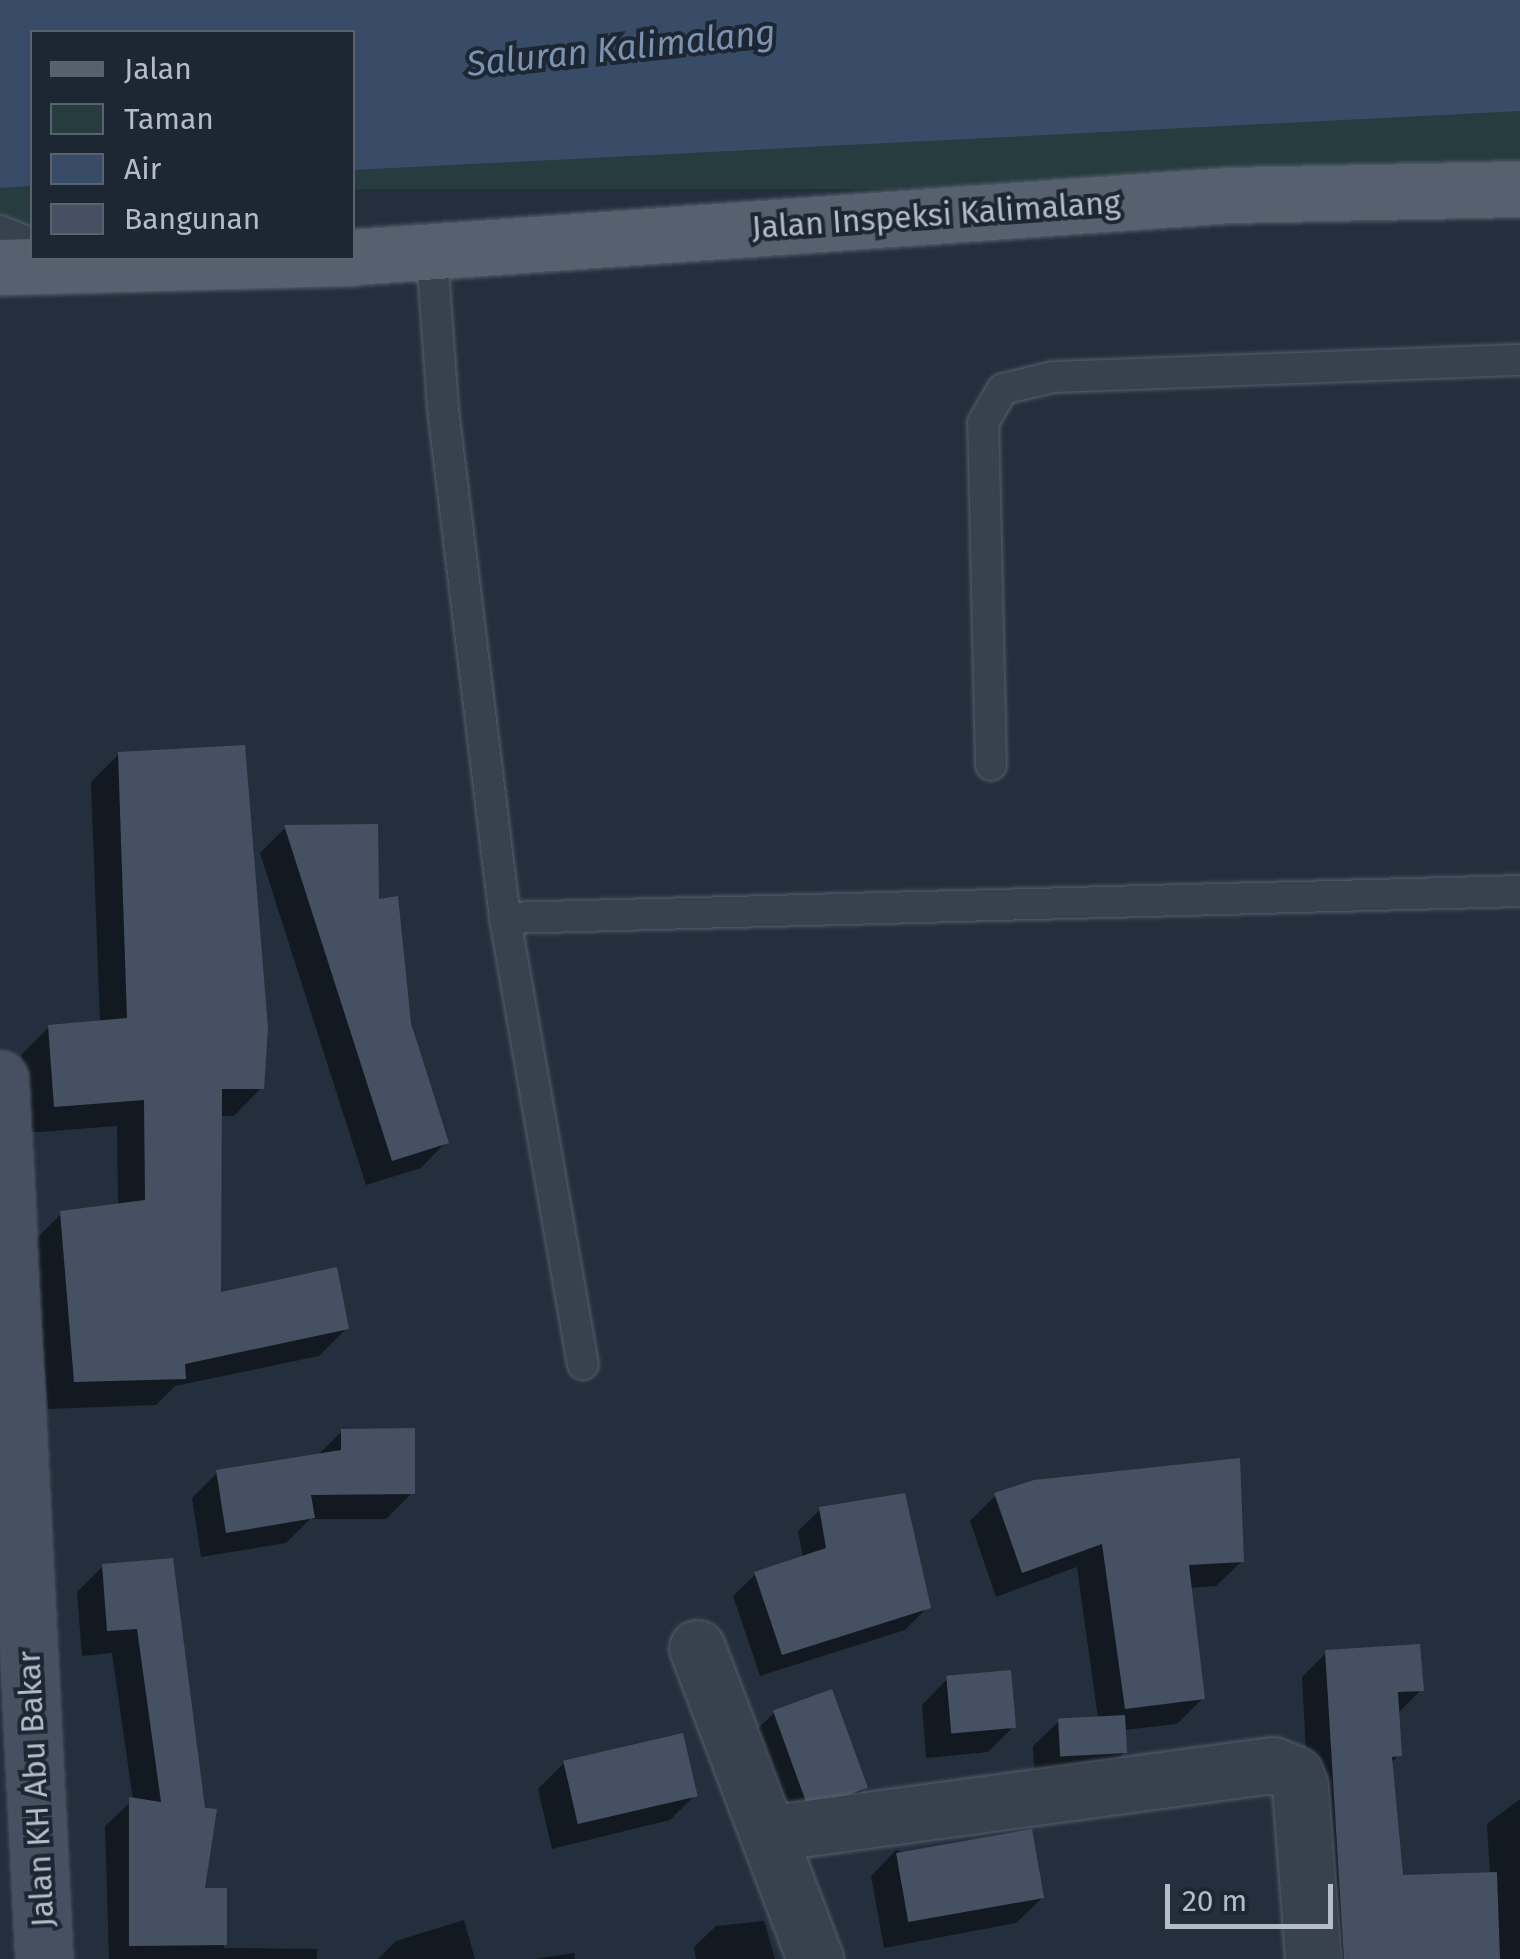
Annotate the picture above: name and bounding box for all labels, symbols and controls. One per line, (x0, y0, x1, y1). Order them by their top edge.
water label: Saluran Kalimalang (465, 11, 777, 85)
legend (30, 30, 355, 260)
text: Jalan (124, 51, 192, 87)
text: Taman (124, 101, 214, 137)
text: Air (124, 151, 161, 187)
street label: Jalan Inspeksi Kalimalang (750, 183, 1122, 247)
text: Bangunan (124, 201, 260, 237)
street label: Jalan KH Abu Bakar (10, 1650, 62, 1928)
scale bar (1170, 1864, 1338, 1926)
text: 20 m (1182, 1883, 1247, 1919)

